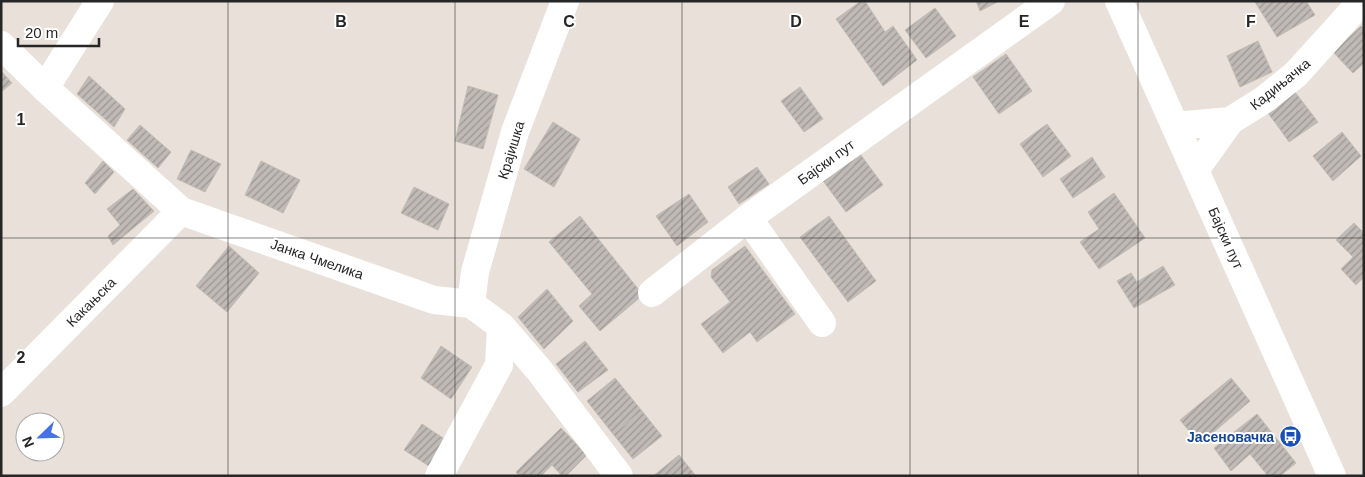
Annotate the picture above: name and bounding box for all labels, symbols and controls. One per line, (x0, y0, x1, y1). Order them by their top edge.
text: B (335, 13, 347, 30)
text: C (563, 13, 575, 30)
text: D (790, 13, 802, 30)
text: E (1019, 13, 1030, 30)
text: F (1246, 13, 1256, 30)
scale bar (18, 15, 99, 47)
text: 20 m (25, 24, 58, 41)
street label: Кадињачка (1247, 55, 1313, 113)
text: 1 (17, 111, 26, 128)
street label: Крајишка (495, 119, 527, 181)
street label: Бајски пут (795, 136, 858, 188)
street label: Бајски пут (1205, 205, 1247, 272)
street label: Јанка Чмелика (268, 236, 366, 282)
street label: Какањска (63, 274, 119, 330)
text: 2 (17, 349, 26, 366)
north arrow (15, 412, 65, 462)
bus stop icon: Јасеновачка (1278, 425, 1302, 449)
place label: Јасеновачка (1187, 429, 1274, 445)
text: N (19, 434, 37, 450)

